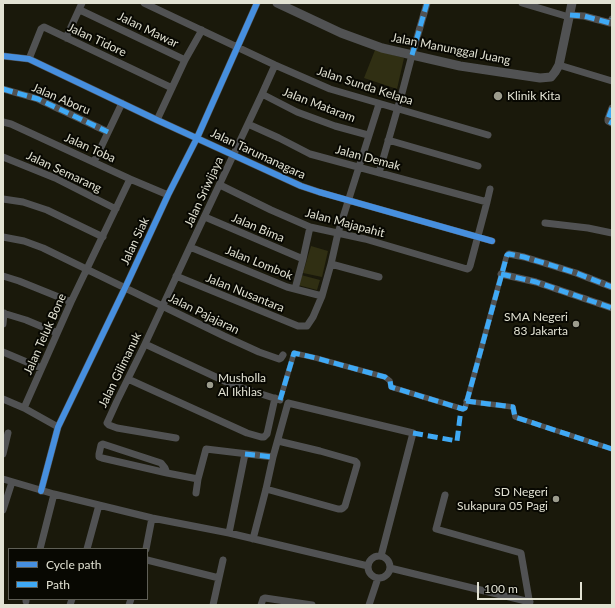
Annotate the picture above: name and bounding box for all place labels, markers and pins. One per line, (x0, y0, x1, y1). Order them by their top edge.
place label: Klinik Kita (507, 89, 561, 103)
marker: Klinik Kita (492, 90, 504, 102)
place label: SMA Negeri 83 Jakarta (504, 310, 568, 338)
marker: SMA Negeri 83 Jakarta (571, 319, 581, 329)
place label: Musholla Al Ikhlas (218, 371, 266, 399)
marker: Musholla Al Ikhlas (205, 380, 215, 390)
place label: SD Negeri Sukapura 05 Pagi (457, 485, 548, 513)
marker: SD Negeri Sukapura 05 Pagi (551, 494, 561, 504)

